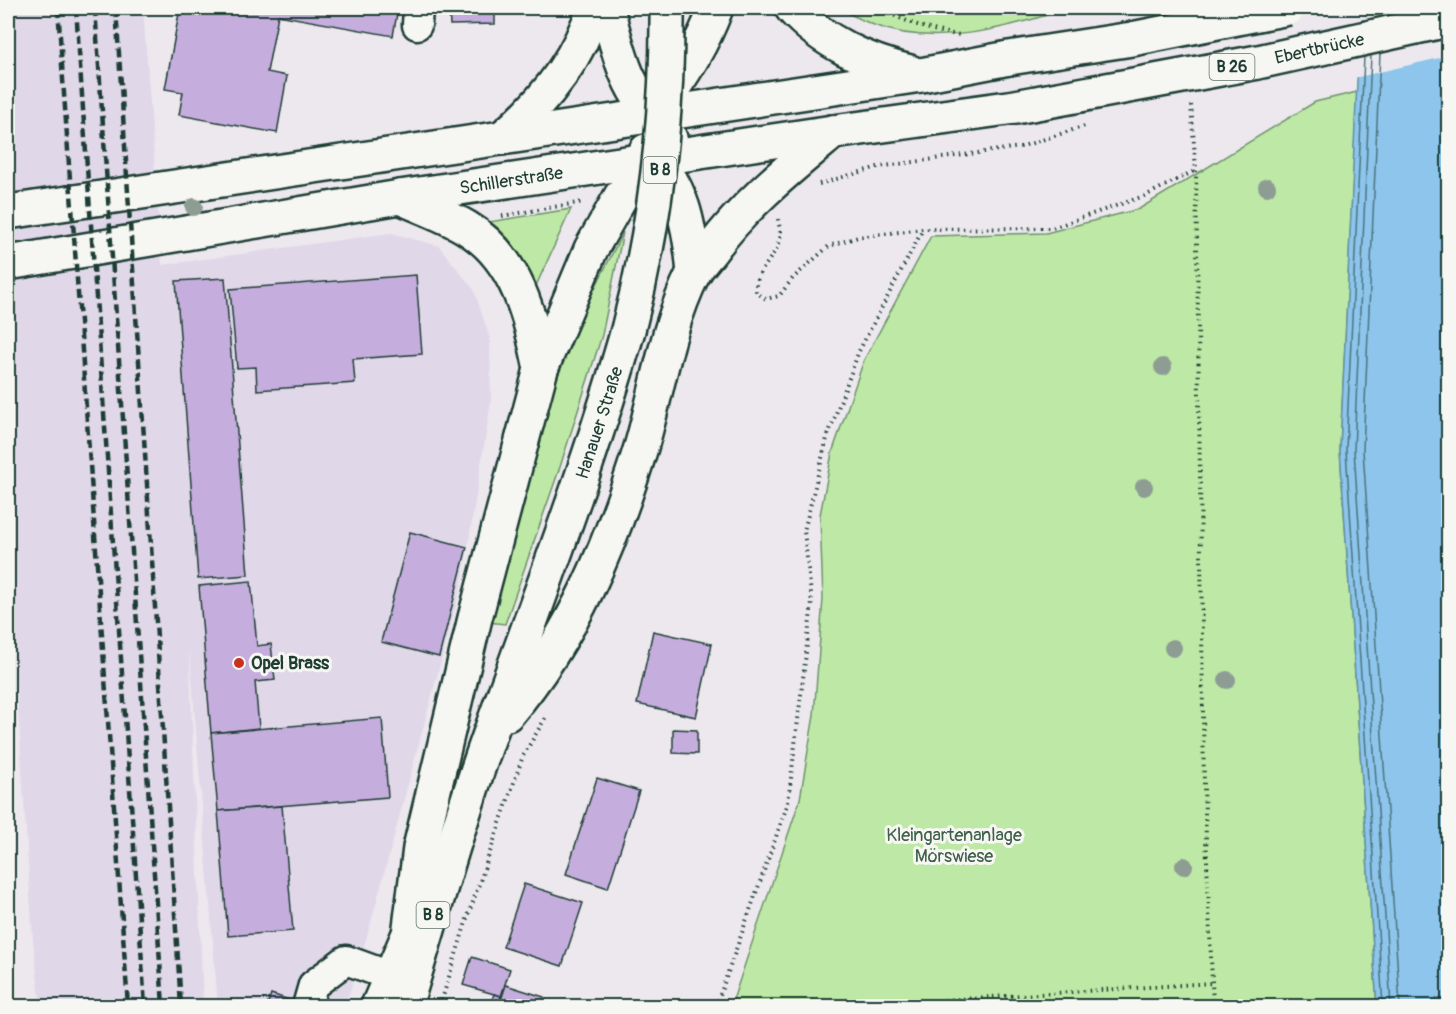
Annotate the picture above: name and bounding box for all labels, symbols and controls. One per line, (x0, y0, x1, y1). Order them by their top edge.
street label: Ebertbrücke (1272, 27, 1366, 69)
road number: B 26 (1210, 54, 1254, 80)
road number: B 8 (644, 157, 676, 183)
street label: Schillerstraße (458, 161, 565, 199)
street label: Hanauer Straße (570, 363, 628, 482)
place label: Opel Brass (251, 652, 330, 675)
marker: Opel Brass (232, 656, 246, 670)
park label: Kleingartenanlage Mörswiese (886, 824, 1022, 868)
road number: B 8 (416, 902, 450, 928)

